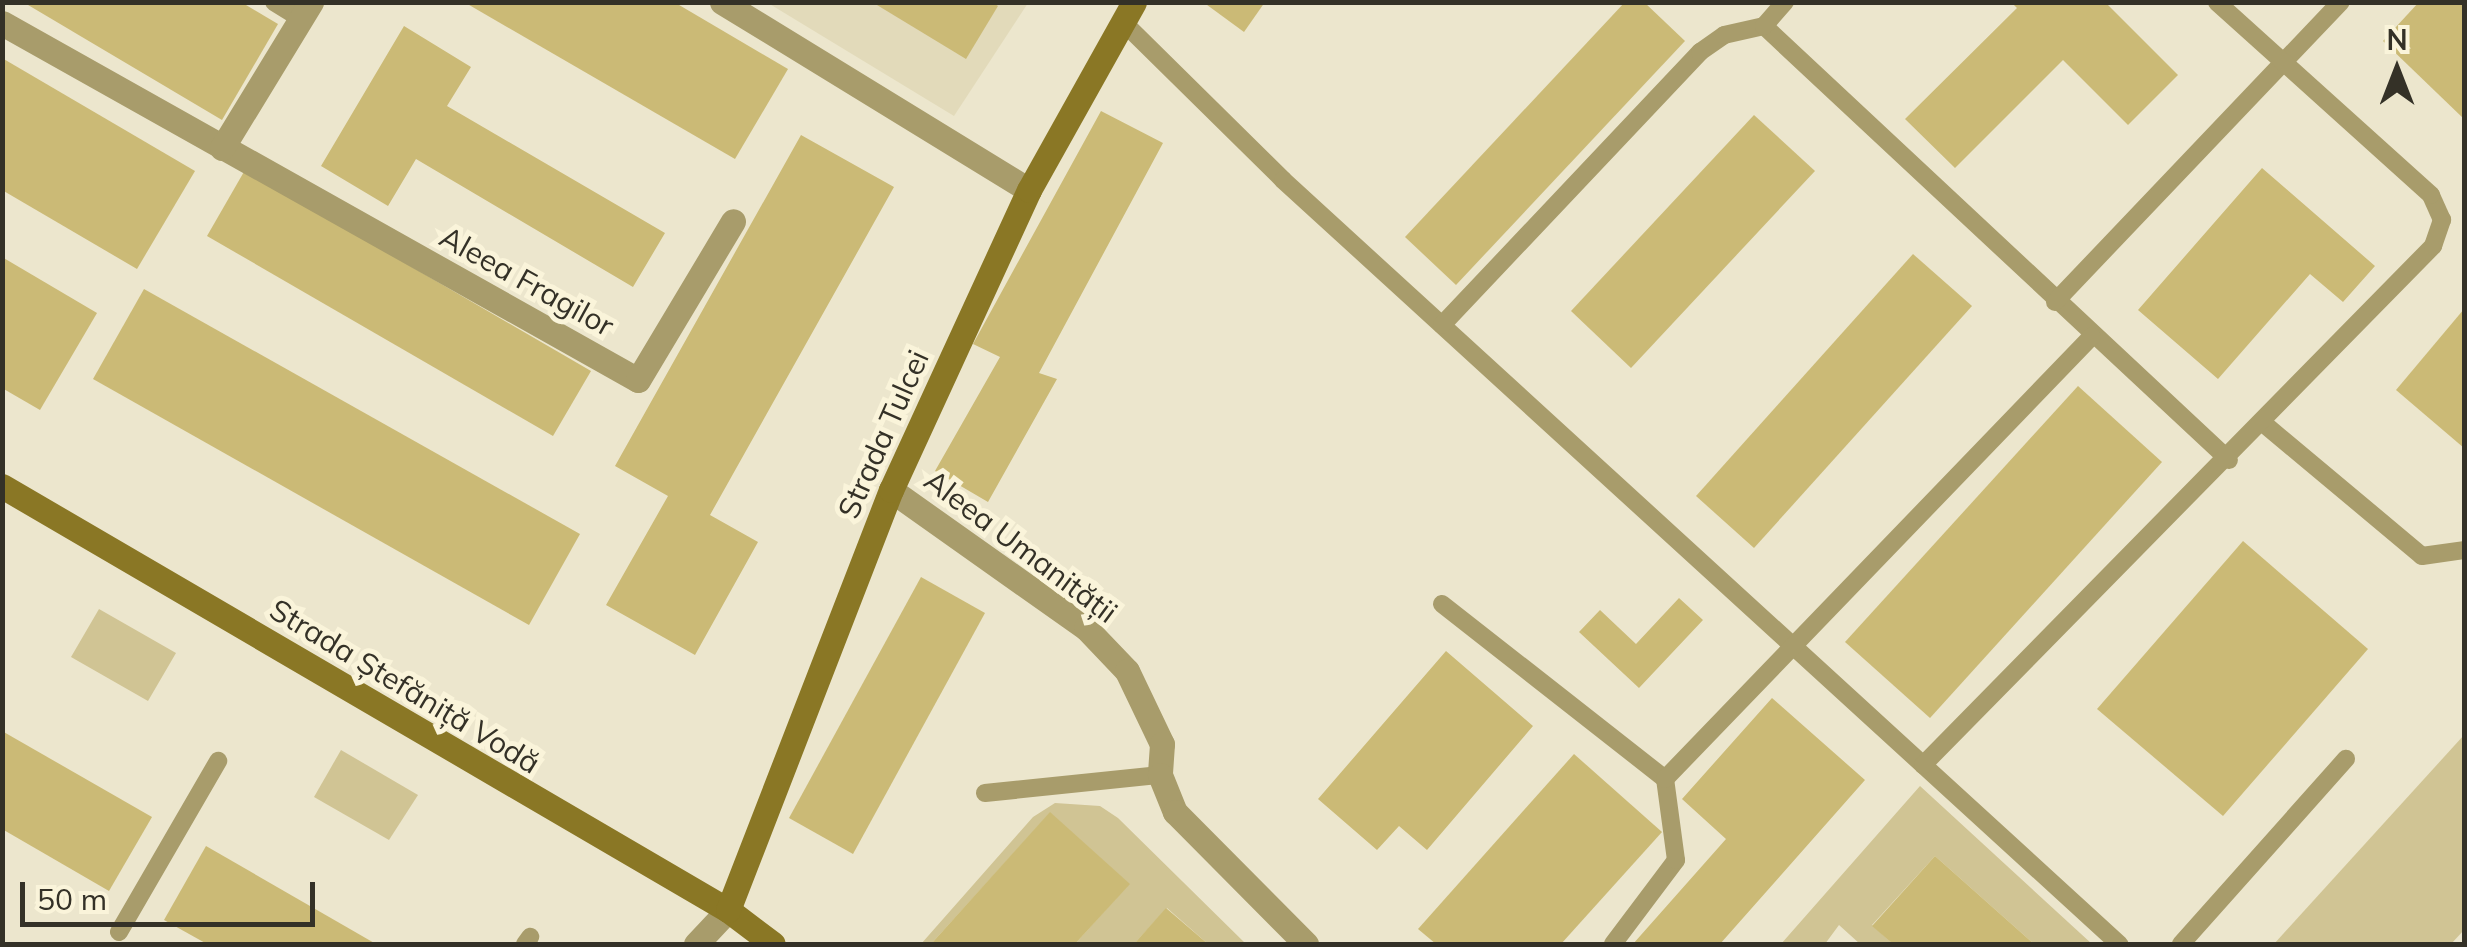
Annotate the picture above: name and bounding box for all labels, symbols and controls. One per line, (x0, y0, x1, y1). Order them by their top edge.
north arrow (2347, 20, 2447, 120)
text: N (2386, 22, 2408, 57)
street label: Aleea Fragilor (434, 218, 620, 344)
street label: Strada Tulcei (830, 344, 936, 524)
street label: Aleea Umanității (918, 462, 1124, 630)
street label: Strada Ștefăniță Vodă (264, 591, 546, 781)
scale bar (25, 862, 320, 924)
text: 50 m (37, 880, 107, 918)

